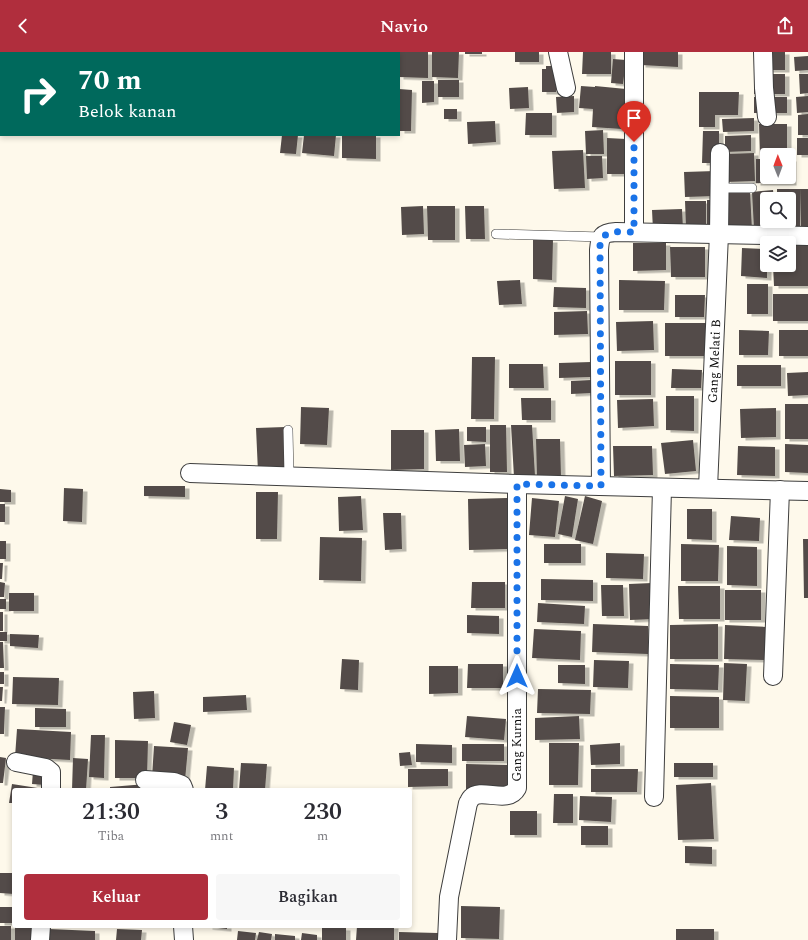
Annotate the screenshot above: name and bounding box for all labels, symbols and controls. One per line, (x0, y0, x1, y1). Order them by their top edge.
text: Navio (380, 13, 428, 40)
icon: back (12, 15, 34, 37)
icon: share (774, 15, 796, 37)
text: 70 m (78, 59, 142, 102)
icon: right (12, 68, 64, 120)
text: Belok kanan (78, 98, 177, 125)
pin (617, 101, 651, 142)
icon: arrive (623, 107, 645, 129)
north arrow (760, 148, 796, 184)
map controls (760, 148, 796, 272)
button: search (760, 192, 796, 228)
button: layers (760, 236, 796, 272)
street label: Gang Melati B (703, 319, 726, 403)
position arrow (496, 655, 538, 697)
street label: Gang Kurnia (507, 708, 527, 782)
text: 21:30 (82, 794, 140, 830)
text: 3 (215, 794, 228, 830)
text: 230 (303, 794, 342, 830)
text: Tiba (98, 826, 124, 846)
text: mnt (210, 826, 233, 846)
text: m (317, 826, 328, 846)
button: Keluar (24, 874, 208, 920)
button: Bagikan (216, 874, 400, 920)

